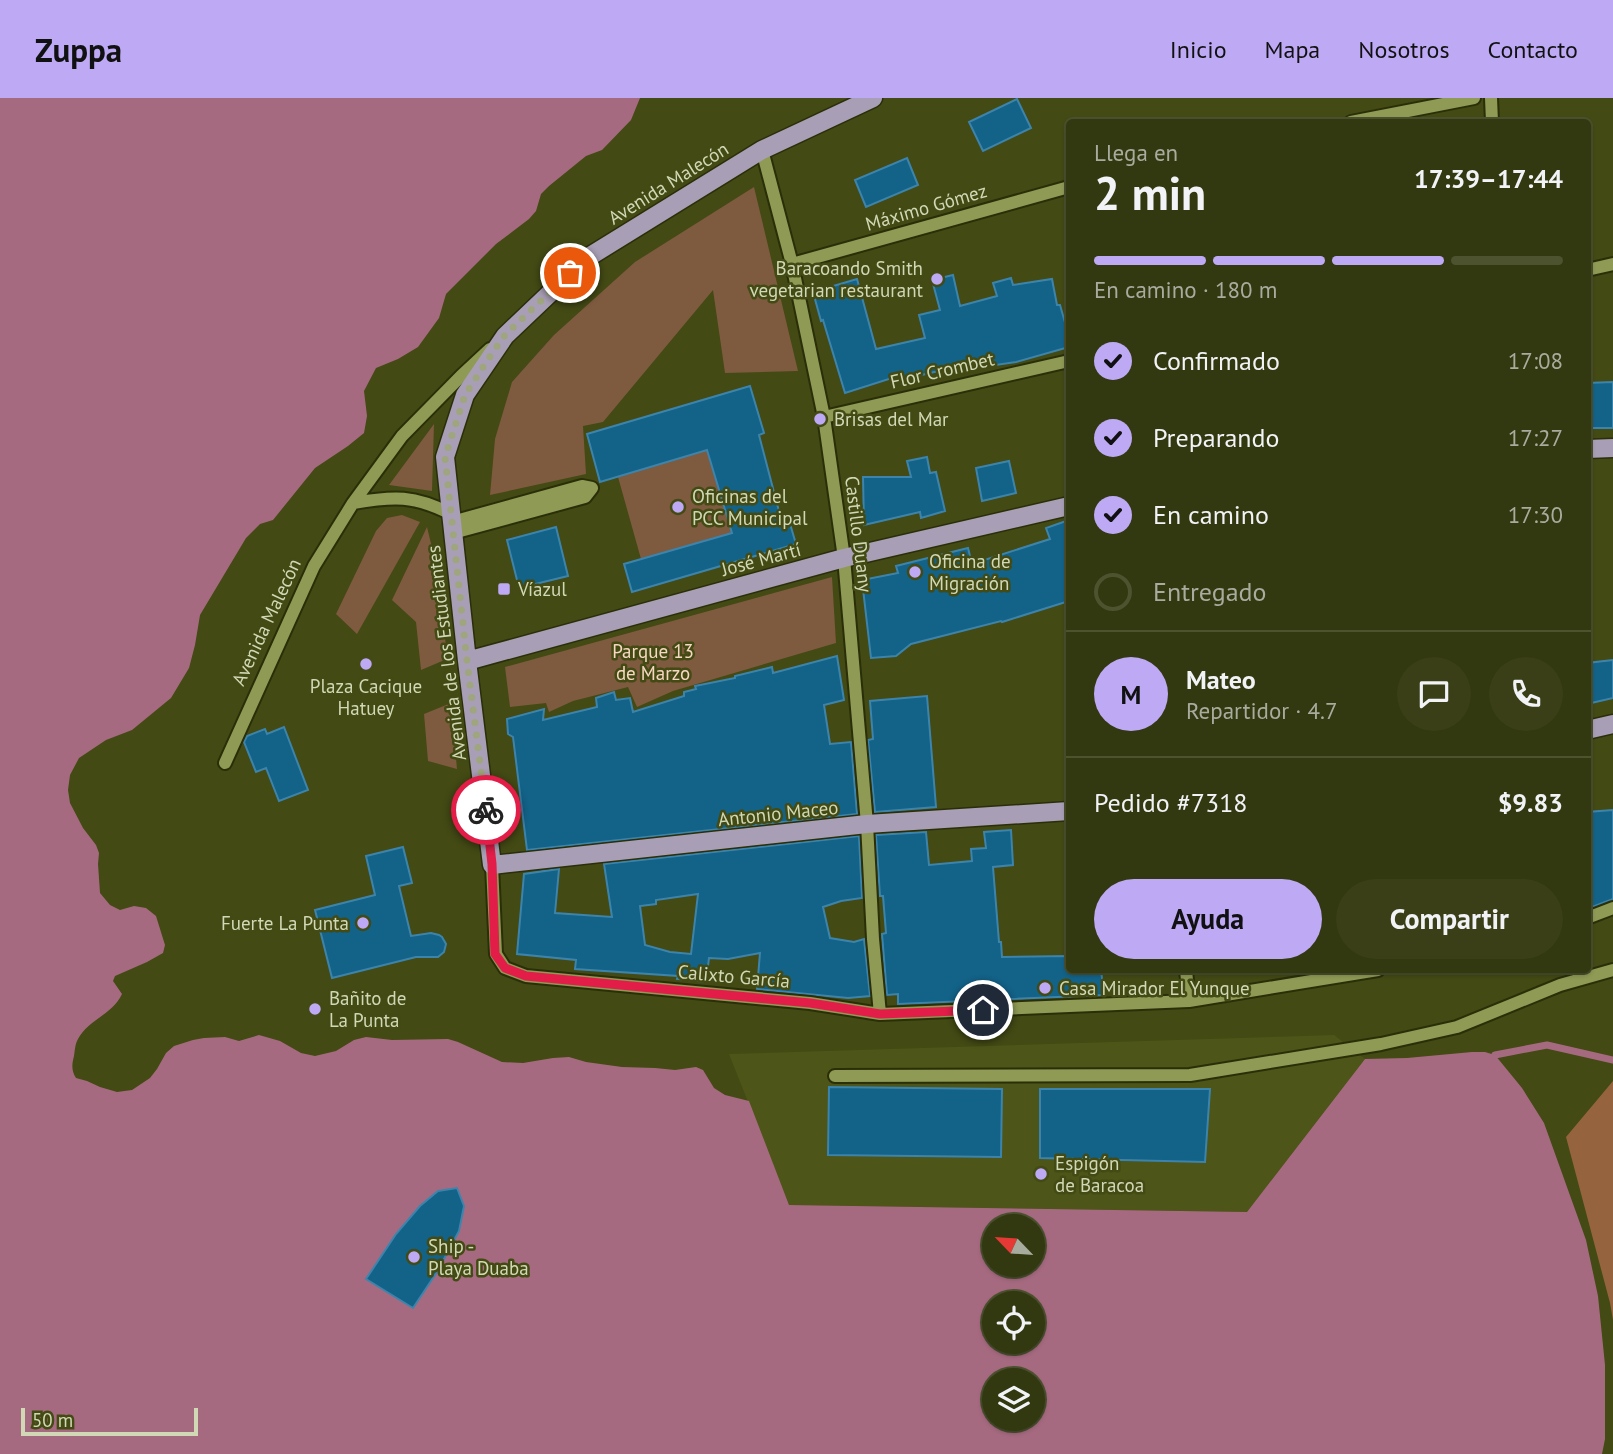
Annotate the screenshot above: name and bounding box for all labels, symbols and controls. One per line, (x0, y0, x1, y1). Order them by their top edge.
text: Zuppa (35, 28, 122, 71)
text: Inicio (1170, 34, 1227, 65)
text: Mapa (1265, 34, 1320, 65)
text: Nosotros (1358, 34, 1450, 65)
text: Contacto (1488, 34, 1578, 65)
street label: Avenida Malecón (603, 136, 733, 230)
text: Llega en (1094, 138, 1178, 167)
text: 17:39–17:44 (1414, 162, 1563, 195)
text: 2 min (1094, 163, 1206, 223)
street label: Máximo Gómez (863, 178, 989, 236)
pin (540, 243, 600, 303)
icon: bag (551, 254, 589, 292)
place label: Baracoando Smith vegetarian restaurant (750, 256, 924, 302)
marker: Baracoando Smith vegetarian restaurant (929, 271, 945, 287)
text: En camino · 180 m (1094, 275, 1277, 304)
icon: check (1094, 342, 1132, 380)
text: Confirmado (1153, 344, 1280, 377)
street label: Flor Crombet (888, 346, 997, 394)
text: 17:08 (1508, 346, 1563, 375)
place label: Brisas del Mar (834, 407, 949, 431)
marker: Brisas del Mar (812, 411, 828, 427)
icon: check (1094, 419, 1132, 457)
text: Preparando (1153, 421, 1280, 454)
text: 17:27 (1508, 423, 1563, 452)
street label: Castillo Duany (840, 474, 878, 594)
place label: Oficinas del PCC Municipal (692, 484, 808, 530)
icon: check (1094, 496, 1132, 534)
text: En camino (1153, 498, 1269, 531)
marker: Oficinas del PCC Municipal (670, 499, 686, 515)
text: 17:30 (1508, 500, 1563, 529)
street label: José Martí (718, 537, 803, 581)
street label: Avenida de los Estudiantes (421, 544, 471, 762)
place label: Oficina de Migración (929, 549, 1011, 595)
street label: Avenida Malecón (226, 555, 306, 689)
marker: Oficina de Migración (907, 564, 923, 580)
text: Entregado (1153, 575, 1267, 608)
place label: Víazul (517, 577, 567, 601)
marker: Víazul (496, 581, 512, 597)
park label: Parque 13 de Marzo (612, 639, 694, 685)
marker: Plaza Cacique Hatuey (358, 656, 374, 672)
button: chat (1397, 657, 1471, 731)
button: phone (1489, 657, 1563, 731)
text: Mateo (1186, 663, 1256, 696)
place label: Plaza Cacique Hatuey (310, 674, 422, 720)
text: M (1121, 678, 1141, 711)
text: Repartidor · 4.7 (1186, 696, 1338, 725)
courier (451, 775, 521, 845)
text: Pedido #7318 (1094, 786, 1247, 819)
text: $9.83 (1498, 786, 1563, 819)
icon: bike (467, 791, 505, 829)
street label: Antonio Maceo (717, 795, 839, 831)
button: Ayuda (1094, 879, 1322, 959)
button: Compartir (1336, 879, 1563, 959)
place label: Fuerte La Punta (221, 911, 349, 935)
marker: Fuerte La Punta (355, 915, 371, 931)
street label: Calixto García (677, 959, 791, 993)
place label: Casa Mirador El Yunque (1059, 976, 1250, 1000)
pin (953, 980, 1013, 1040)
marker: Casa Mirador El Yunque (1037, 980, 1053, 996)
place label: Bañito de La Punta (329, 986, 406, 1032)
icon: home (964, 991, 1002, 1029)
marker: Bañito de La Punta (307, 1001, 323, 1017)
place label: Espigón de Baracoa (1055, 1151, 1144, 1197)
marker: Espigón de Baracoa (1033, 1166, 1049, 1182)
north arrow (982, 1214, 1045, 1278)
map controls (982, 1214, 1045, 1431)
place label: Ship - Playa Duaba (428, 1234, 529, 1280)
marker: Ship - Playa Duaba (406, 1249, 422, 1265)
button: locate (982, 1291, 1045, 1354)
button: layers (982, 1368, 1045, 1431)
scale bar (21, 1405, 198, 1437)
text: 50 m (32, 1408, 73, 1432)

